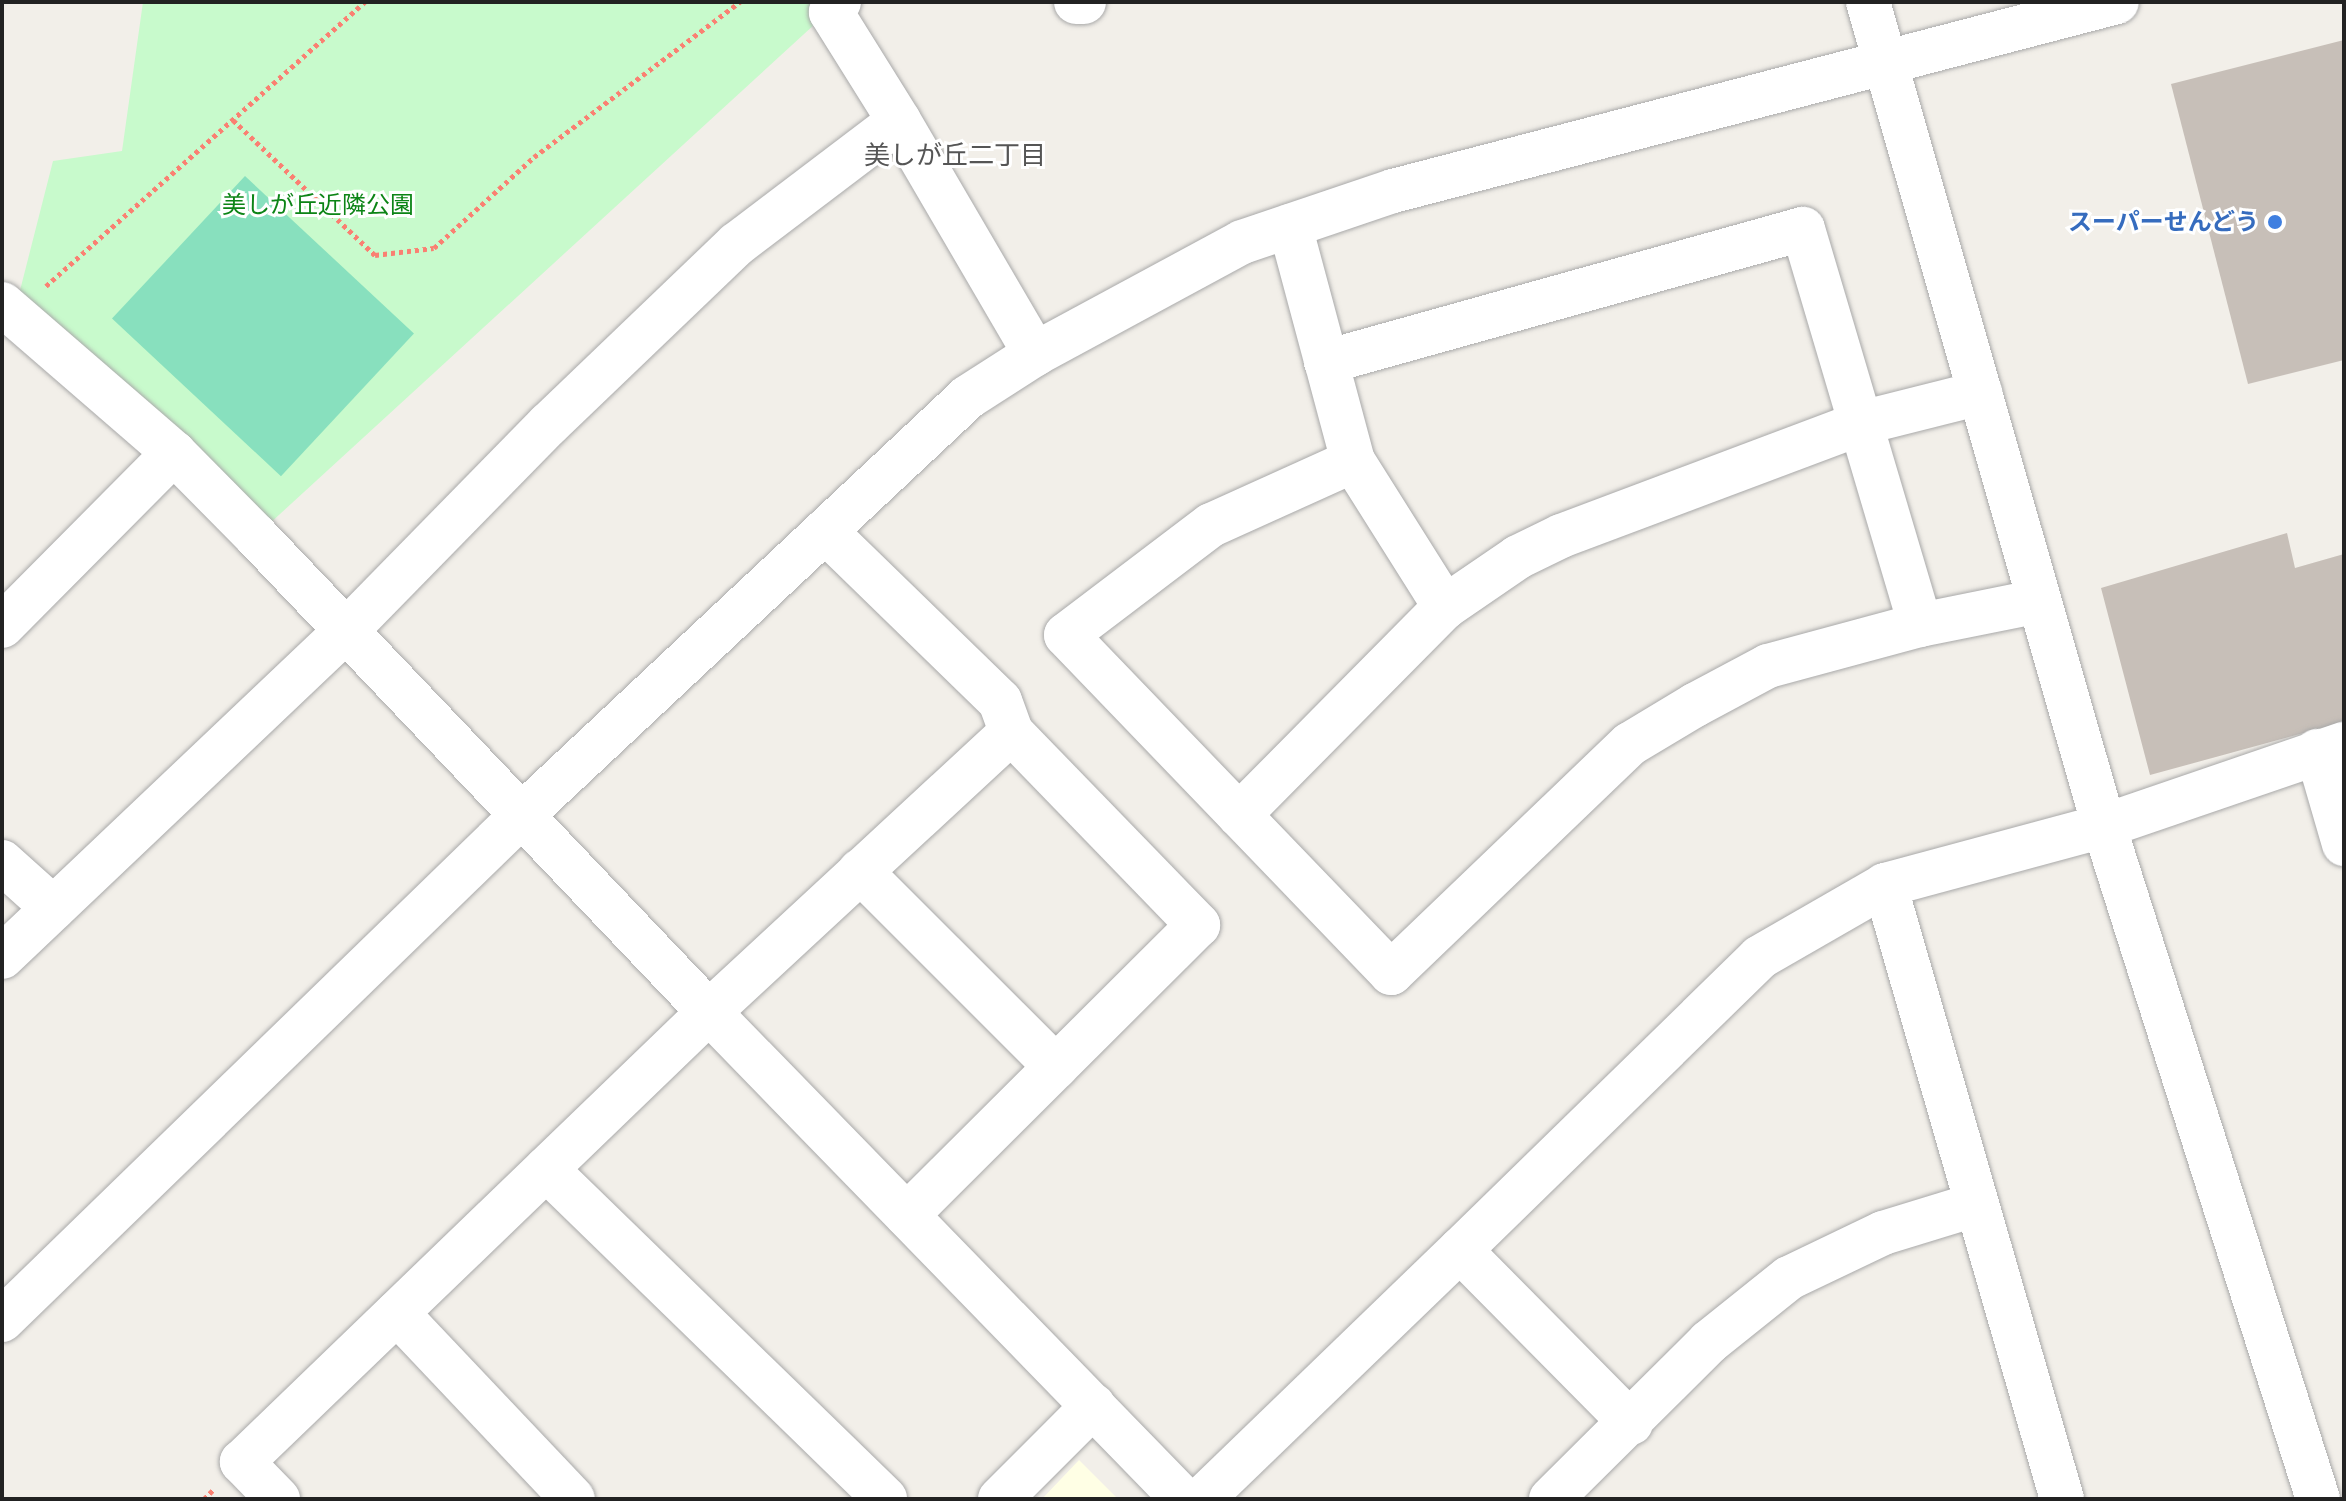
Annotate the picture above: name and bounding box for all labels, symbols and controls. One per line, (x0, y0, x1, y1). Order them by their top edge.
district label: 美しが丘二丁目 (864, 139, 1046, 171)
park label: 美しが丘近隣公園 (222, 191, 414, 219)
place label: スーパーせんどう (2067, 208, 2259, 236)
marker: スーパーせんどう (2266, 213, 2284, 231)

